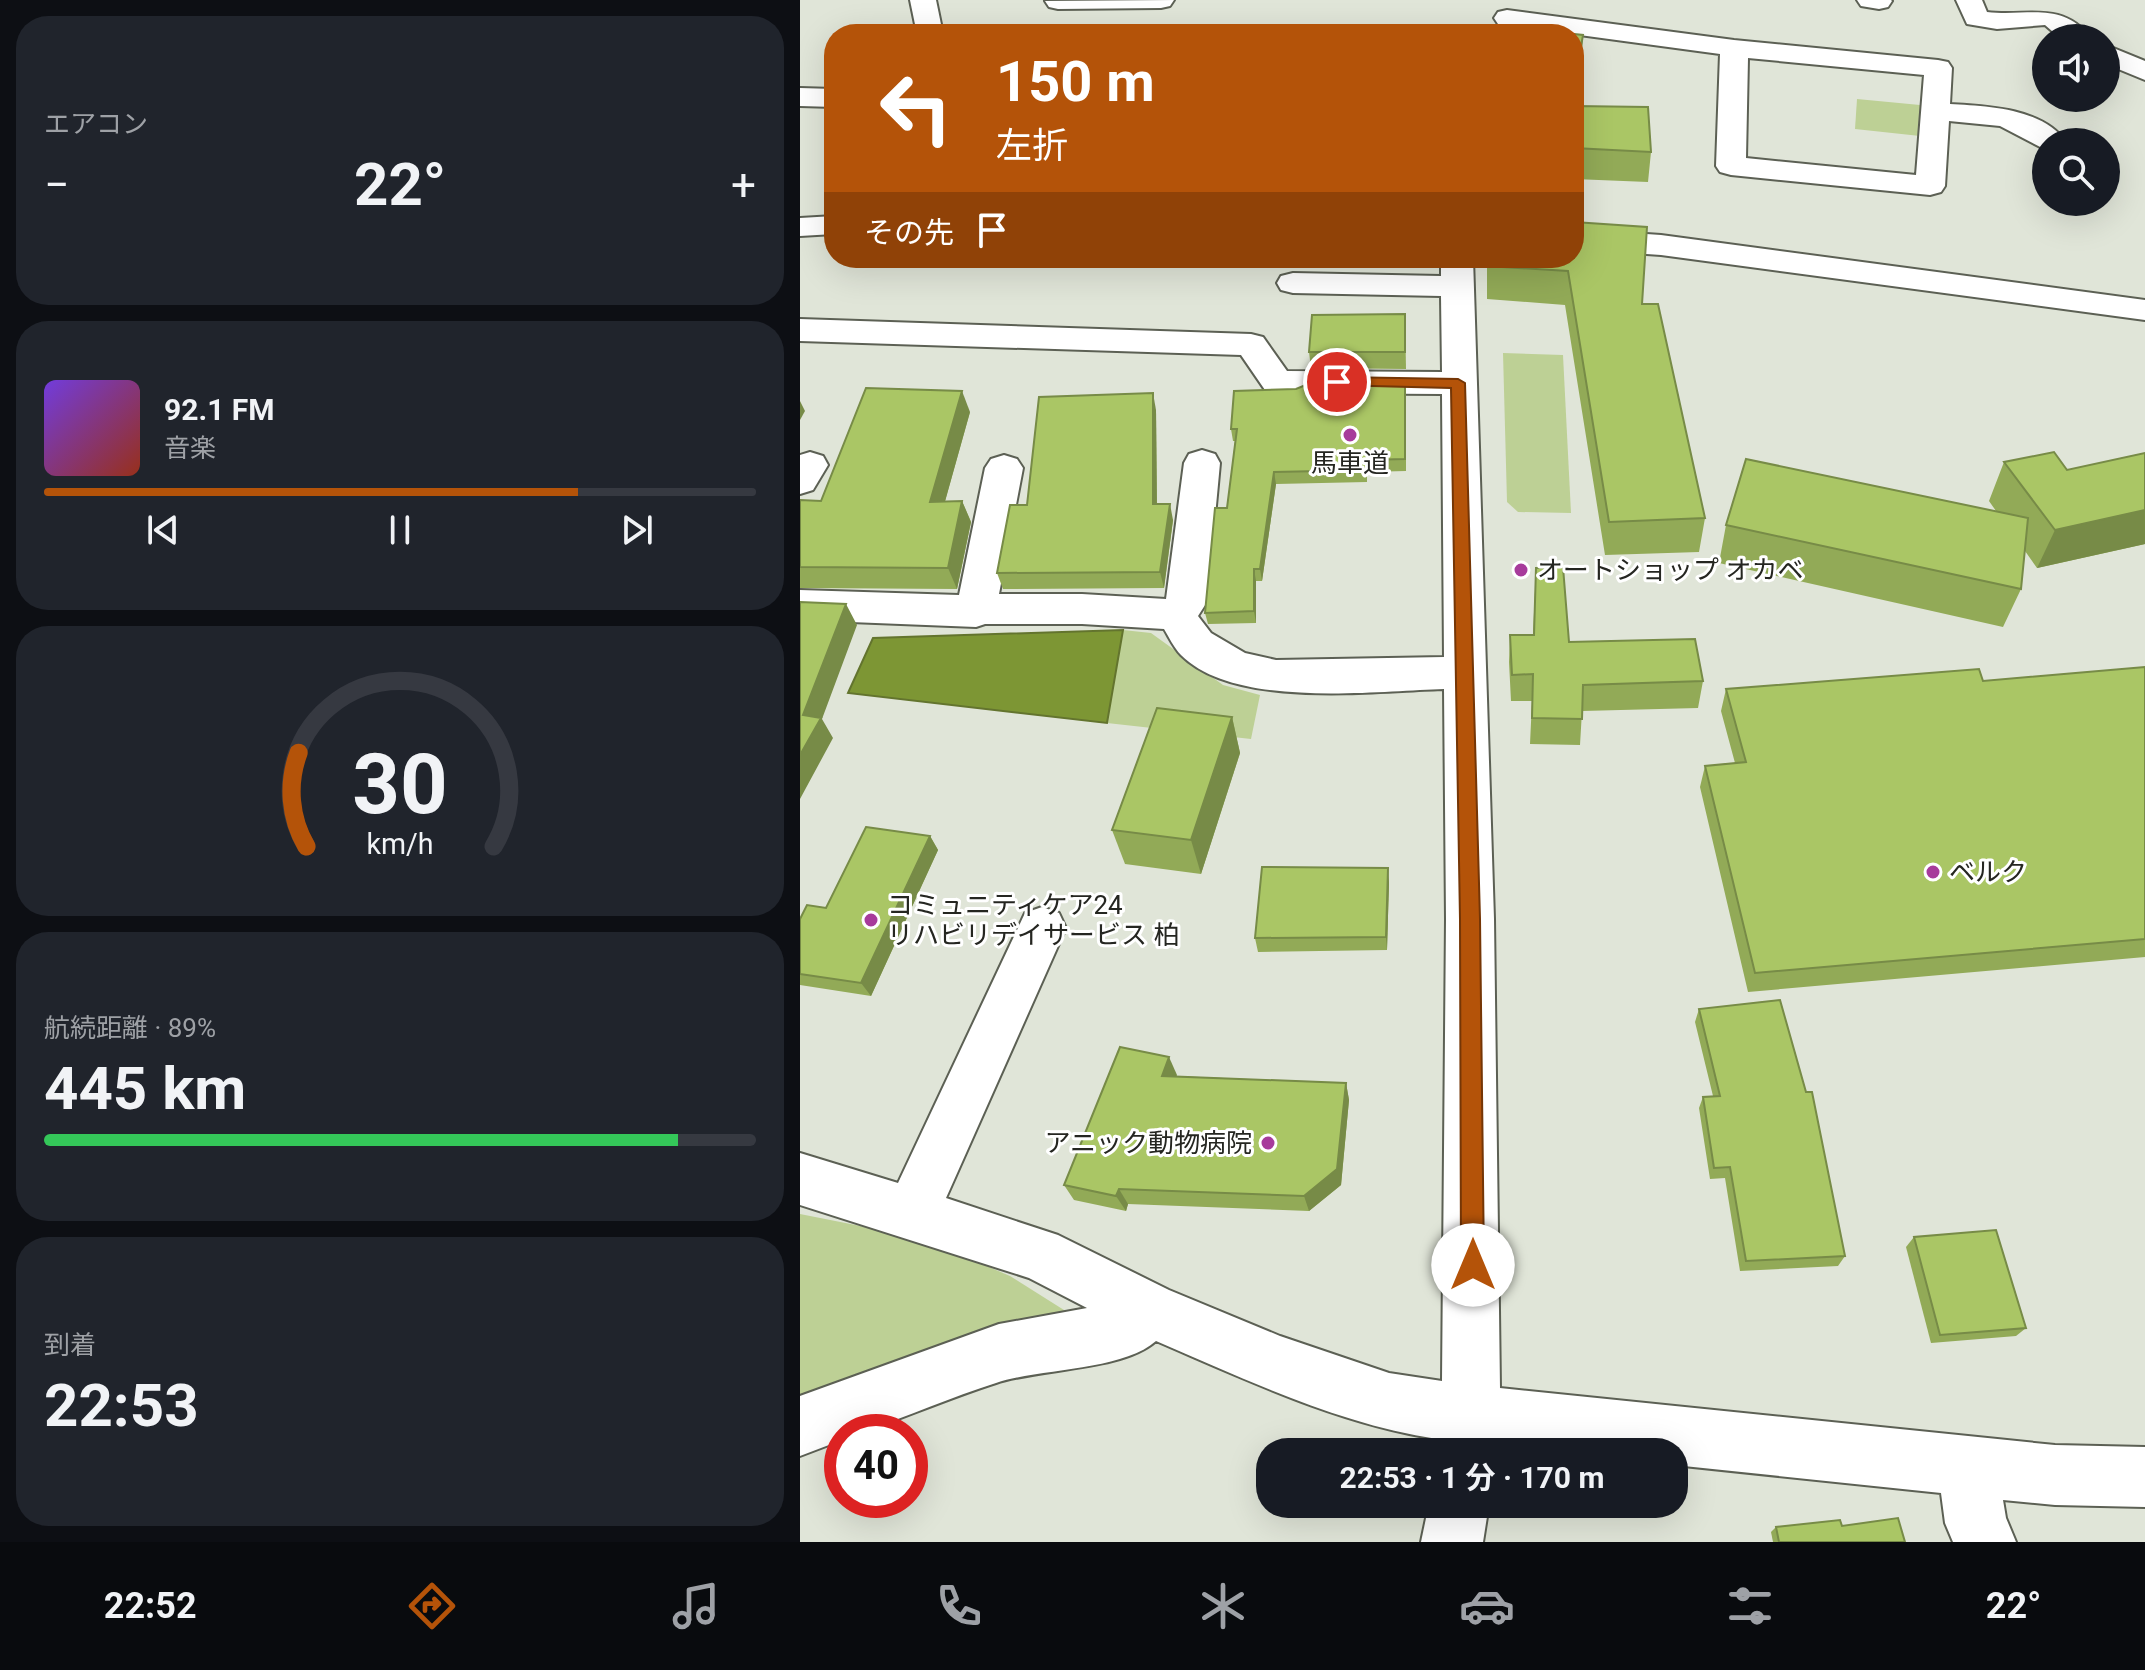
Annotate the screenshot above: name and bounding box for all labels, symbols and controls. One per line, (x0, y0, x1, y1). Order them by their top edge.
map controls (2032, 24, 2120, 216)
button: sound (2032, 24, 2120, 112)
text: 150 m (996, 49, 1155, 115)
icon: left (864, 56, 968, 160)
text: エアコン (44, 109, 148, 139)
text: 左折 (996, 125, 1068, 167)
button: search (2032, 128, 2120, 216)
text: 22° (354, 149, 446, 220)
text: − (44, 159, 69, 211)
text: + (731, 159, 756, 211)
icon: arrive (970, 208, 1014, 252)
text: その先 (864, 215, 954, 250)
pin (1303, 348, 1371, 416)
icon: arrive (1315, 360, 1359, 404)
text: 92.1 FM (164, 392, 275, 427)
marker: 馬車道 (1341, 426, 1359, 444)
text: 音楽 (164, 433, 216, 463)
place label: 馬車道 (1311, 448, 1389, 478)
icon: previous (141, 508, 185, 552)
icon: pause (378, 508, 422, 552)
icon: next (615, 508, 659, 552)
place label: オートショップ オカベ (1537, 555, 1803, 585)
marker: オートショップ オカベ (1512, 561, 1530, 579)
text: 30 (352, 736, 448, 833)
text: km/h (366, 827, 434, 861)
place label: ベルク (1949, 857, 2027, 887)
marker: ベルク (1924, 863, 1942, 881)
place label: コミュニティケア24 リハビリデイサービス 柏 (887, 890, 1179, 950)
marker: コミュニティケア24 リハビリデイサービス 柏 (862, 911, 880, 929)
text: 航続距離 · 89% (44, 1013, 216, 1043)
text: 445 km (44, 1053, 246, 1124)
place label: アニック動物病院 (1045, 1128, 1252, 1158)
marker: アニック動物病院 (1259, 1134, 1277, 1152)
position arrow (1431, 1223, 1515, 1307)
text: 到着 (44, 1330, 96, 1360)
text: 22:53 (44, 1370, 199, 1441)
speed limit sign: 40 (824, 1414, 928, 1518)
text: 22:53 · 1 分 · 170 m (1340, 1460, 1604, 1495)
icon: directions (404, 1578, 460, 1634)
icon: music (668, 1578, 724, 1634)
icon: phone (931, 1578, 987, 1634)
icon: climate (1195, 1578, 1251, 1634)
icon: car (1459, 1578, 1515, 1634)
icon: filters (1722, 1578, 1778, 1634)
text: 22:52 (104, 1585, 197, 1627)
text: 22° (1986, 1585, 2041, 1627)

